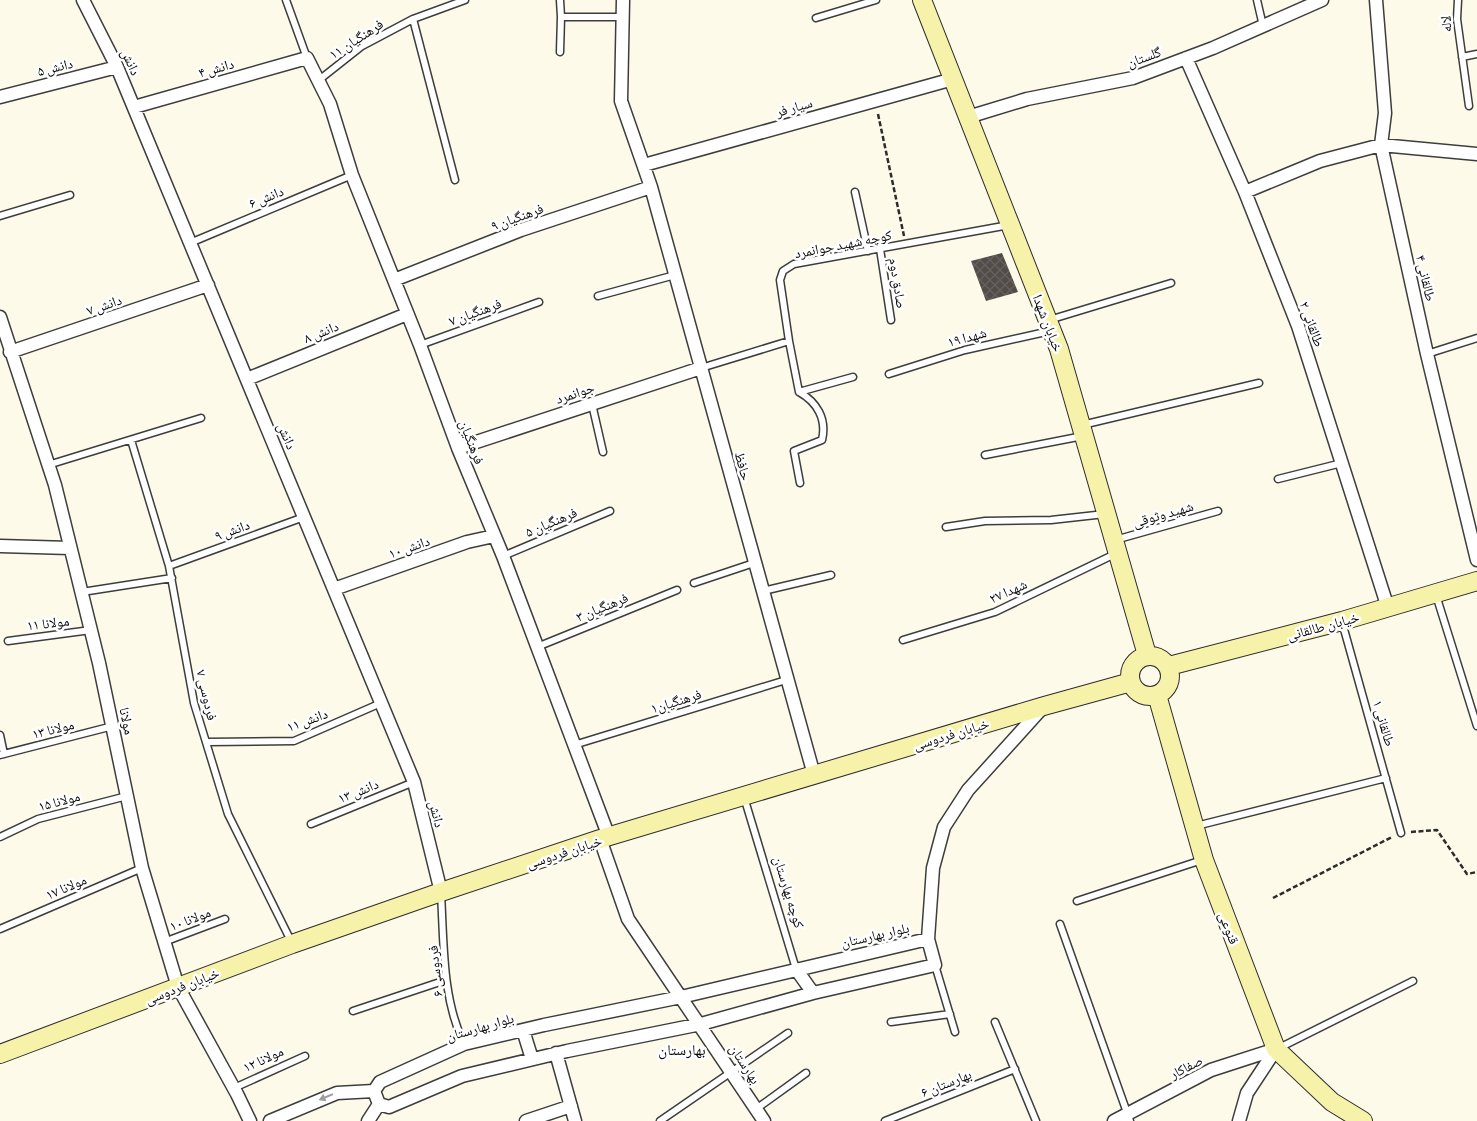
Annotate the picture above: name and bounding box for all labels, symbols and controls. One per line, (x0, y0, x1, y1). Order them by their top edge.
street label: لاله (1437, 15, 1455, 33)
street label: فرهنگیان ۱۱ (326, 16, 387, 63)
street label: گلستان (1125, 43, 1164, 71)
street label: دانش (117, 46, 144, 78)
street label: دانش ۵ (36, 55, 75, 80)
street label: دانش ۴ (196, 55, 236, 82)
street label: سیار فر (773, 94, 814, 121)
street label: دانش ۶ (246, 183, 286, 212)
street label: فرهنگیان ۹ (488, 200, 546, 235)
street label: کوچه شهید جوانمرد (793, 227, 893, 262)
street label: طالقانی ۴ (1412, 253, 1439, 303)
street label: صادق دوم (884, 256, 910, 310)
street label: دانش ۷ (84, 291, 124, 319)
street label: خیابان شهدا (1029, 292, 1066, 354)
street label: فرهنگیان ۷ (446, 295, 504, 330)
street label: طالقانی ۲ (1295, 299, 1328, 349)
street label: دانش ۸ (301, 318, 341, 347)
street label: شهدا ۱۹ (946, 324, 988, 350)
street label: جوانمرد (554, 379, 597, 408)
street label: فرهنگیان (455, 418, 488, 467)
street label: دانش (273, 420, 300, 452)
street label: حافظ (731, 450, 755, 482)
street label: شهید وثوقی (1131, 498, 1195, 531)
street label: فرهنگیان ۵ (523, 504, 580, 541)
street label: دانش ۹ (212, 516, 252, 545)
street label: دانش ۱۰ (386, 532, 432, 562)
street label: ۲۷ شهدا (987, 576, 1029, 606)
street label: فرهنگیان ۳ (574, 589, 631, 626)
street label: خیابان طالقانی (1285, 609, 1361, 644)
street label: مولانا ۱۱ (26, 612, 70, 635)
street label: فردوسی ۷ (192, 668, 221, 722)
street label: فرهنگیان۱ (649, 686, 704, 717)
street label: طالقانی ۱ (1369, 698, 1398, 748)
street label: دانش ۱۱ (284, 705, 330, 736)
street label: مولانا (115, 706, 138, 736)
street label: خیابان فردوسی (911, 715, 991, 754)
street label: مولانا ۱۳ (30, 716, 76, 743)
street label: دانش ۱۳ (335, 776, 381, 807)
street label: مولانا ۱۵ (36, 788, 82, 815)
street label: دانش (425, 799, 448, 830)
street label: خیابان فردوسی (524, 832, 604, 873)
street label: کوچه بهارستان (770, 854, 808, 930)
street label: مولانا ۱۷ (43, 871, 89, 904)
street label: مولانا ۱۰ (167, 904, 213, 935)
street label: قنوعی (1215, 910, 1242, 947)
street label: بلوار بهارستان (839, 919, 911, 952)
street label: فردوسی ۶ (424, 944, 447, 998)
street label: خیابان فردوسی (143, 964, 222, 1008)
street label: بلوار بهارستان (444, 1010, 516, 1045)
street label: بهارستان (725, 1041, 764, 1088)
district label: بهارستان (658, 1042, 706, 1060)
street label: مولانا ۱۲ (240, 1043, 286, 1076)
street label: صفاکار (1166, 1052, 1206, 1083)
street label: بهارستان ۶ (918, 1066, 974, 1101)
one-way arrow (319, 1094, 333, 1102)

